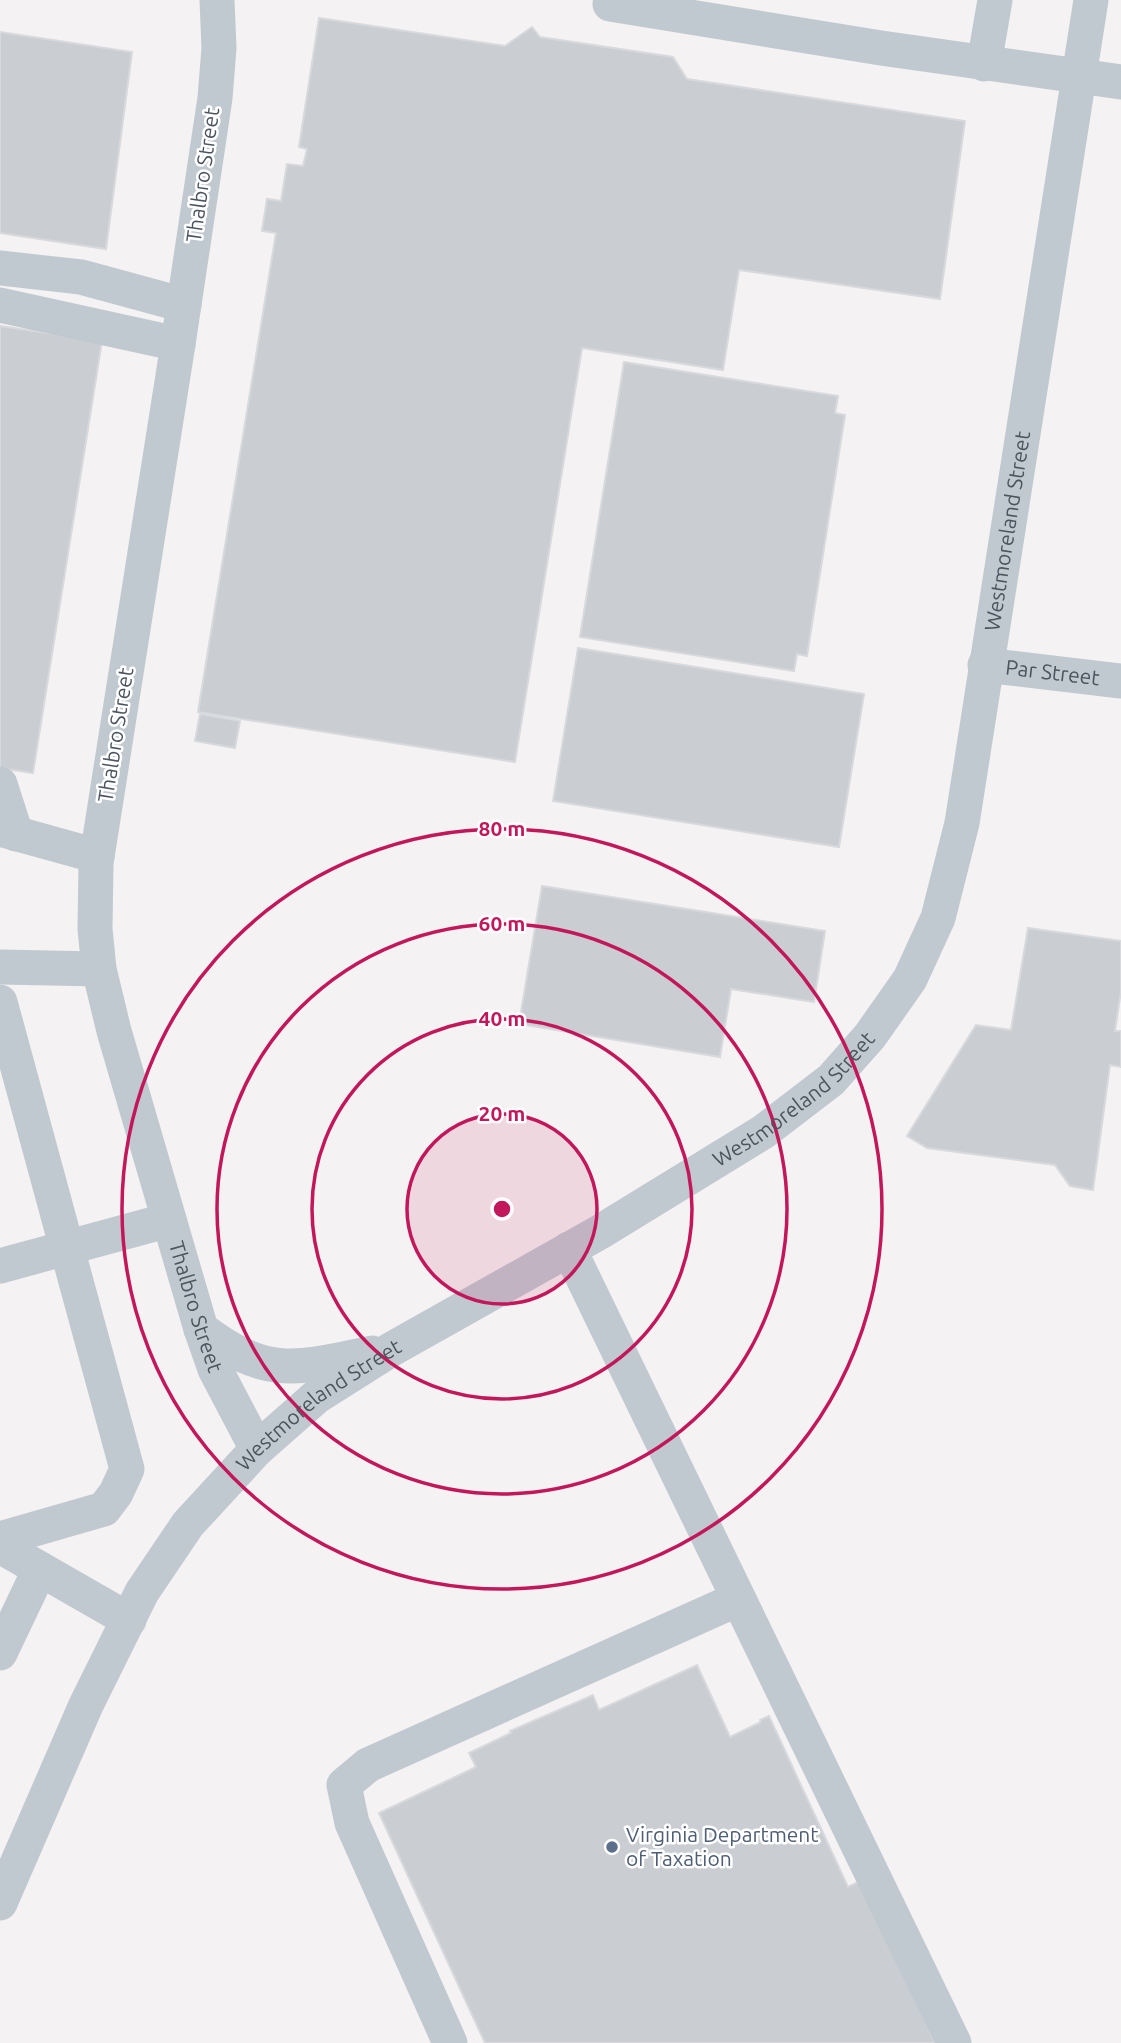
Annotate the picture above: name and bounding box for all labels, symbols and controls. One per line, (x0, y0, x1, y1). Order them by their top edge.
street label: Thalbro Street (181, 106, 223, 244)
street label: Westmoreland Street (979, 429, 1034, 633)
street label: Par Street (1004, 655, 1101, 689)
street label: Thalbro Street (93, 666, 137, 804)
text: 80 m (479, 816, 525, 840)
text: 60 m (479, 911, 525, 935)
text: 40 m (479, 1006, 525, 1030)
street label: Westmoreland Street (708, 1026, 879, 1171)
text: 20 m (479, 1101, 525, 1125)
centre of rings (490, 1197, 514, 1221)
street label: Thalbro Street (165, 1238, 228, 1375)
street label: Westmoreland Street (230, 1333, 405, 1475)
place label: Virginia Department of Taxation (626, 1822, 819, 1870)
marker: Virginia Department of Taxation (604, 1839, 620, 1855)

